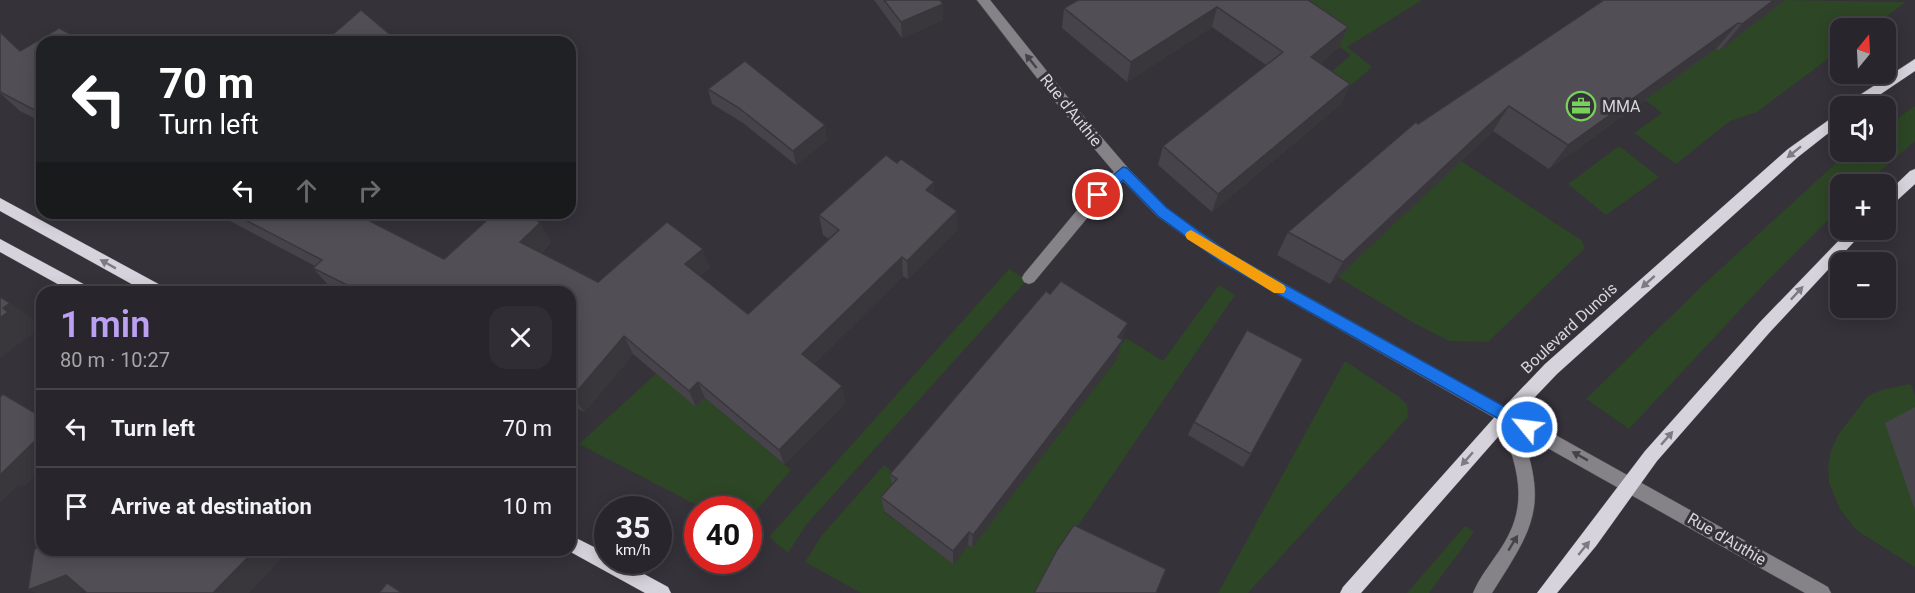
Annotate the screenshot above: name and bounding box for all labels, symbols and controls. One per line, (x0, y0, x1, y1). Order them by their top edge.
north arrow (1830, 18, 1896, 84)
map controls (1830, 18, 1896, 318)
one-way arrow (1025, 53, 1038, 68)
text: 70 m (159, 59, 254, 108)
icon: left (60, 60, 138, 138)
street label: Rue d'Authie (1036, 70, 1106, 150)
office icon: MMA (1565, 90, 1597, 122)
button: sound (1830, 96, 1896, 162)
place label: MMA (1602, 97, 1641, 116)
text: Turn left (159, 109, 259, 141)
one-way arrow (1786, 146, 1802, 159)
pin (1072, 169, 1123, 220)
icon: left (227, 174, 260, 207)
icon: ahead (290, 174, 323, 207)
icon: right (353, 174, 386, 207)
button: + (1830, 174, 1896, 240)
icon: arrive (1081, 178, 1114, 211)
button: − (1830, 252, 1896, 318)
one-way arrow (99, 259, 116, 269)
one-way arrow (1641, 275, 1656, 289)
street label: Boulevard Dunois (1517, 279, 1621, 377)
one-way arrow (1790, 286, 1803, 301)
text: 1 min (60, 304, 150, 346)
button: close (489, 306, 552, 369)
text: 80 m · 10:27 (60, 348, 170, 372)
position arrow (1495, 395, 1559, 459)
icon: left (60, 412, 93, 445)
text: Turn left (111, 416, 195, 441)
text: 70 m (503, 416, 552, 441)
one-way arrow (1660, 431, 1673, 446)
one-way arrow (1571, 451, 1588, 461)
one-way arrow (1460, 452, 1474, 467)
icon: arrive (60, 490, 93, 523)
text: Arrive at destination (111, 494, 312, 519)
text: 10 m (503, 494, 552, 519)
speed limit sign: 40 (684, 496, 762, 574)
street label: Rue d'Authie (1684, 509, 1770, 569)
text: 35 (616, 510, 650, 545)
one-way arrow (1507, 535, 1518, 551)
one-way arrow (1577, 540, 1590, 556)
text: km/h (615, 541, 651, 559)

